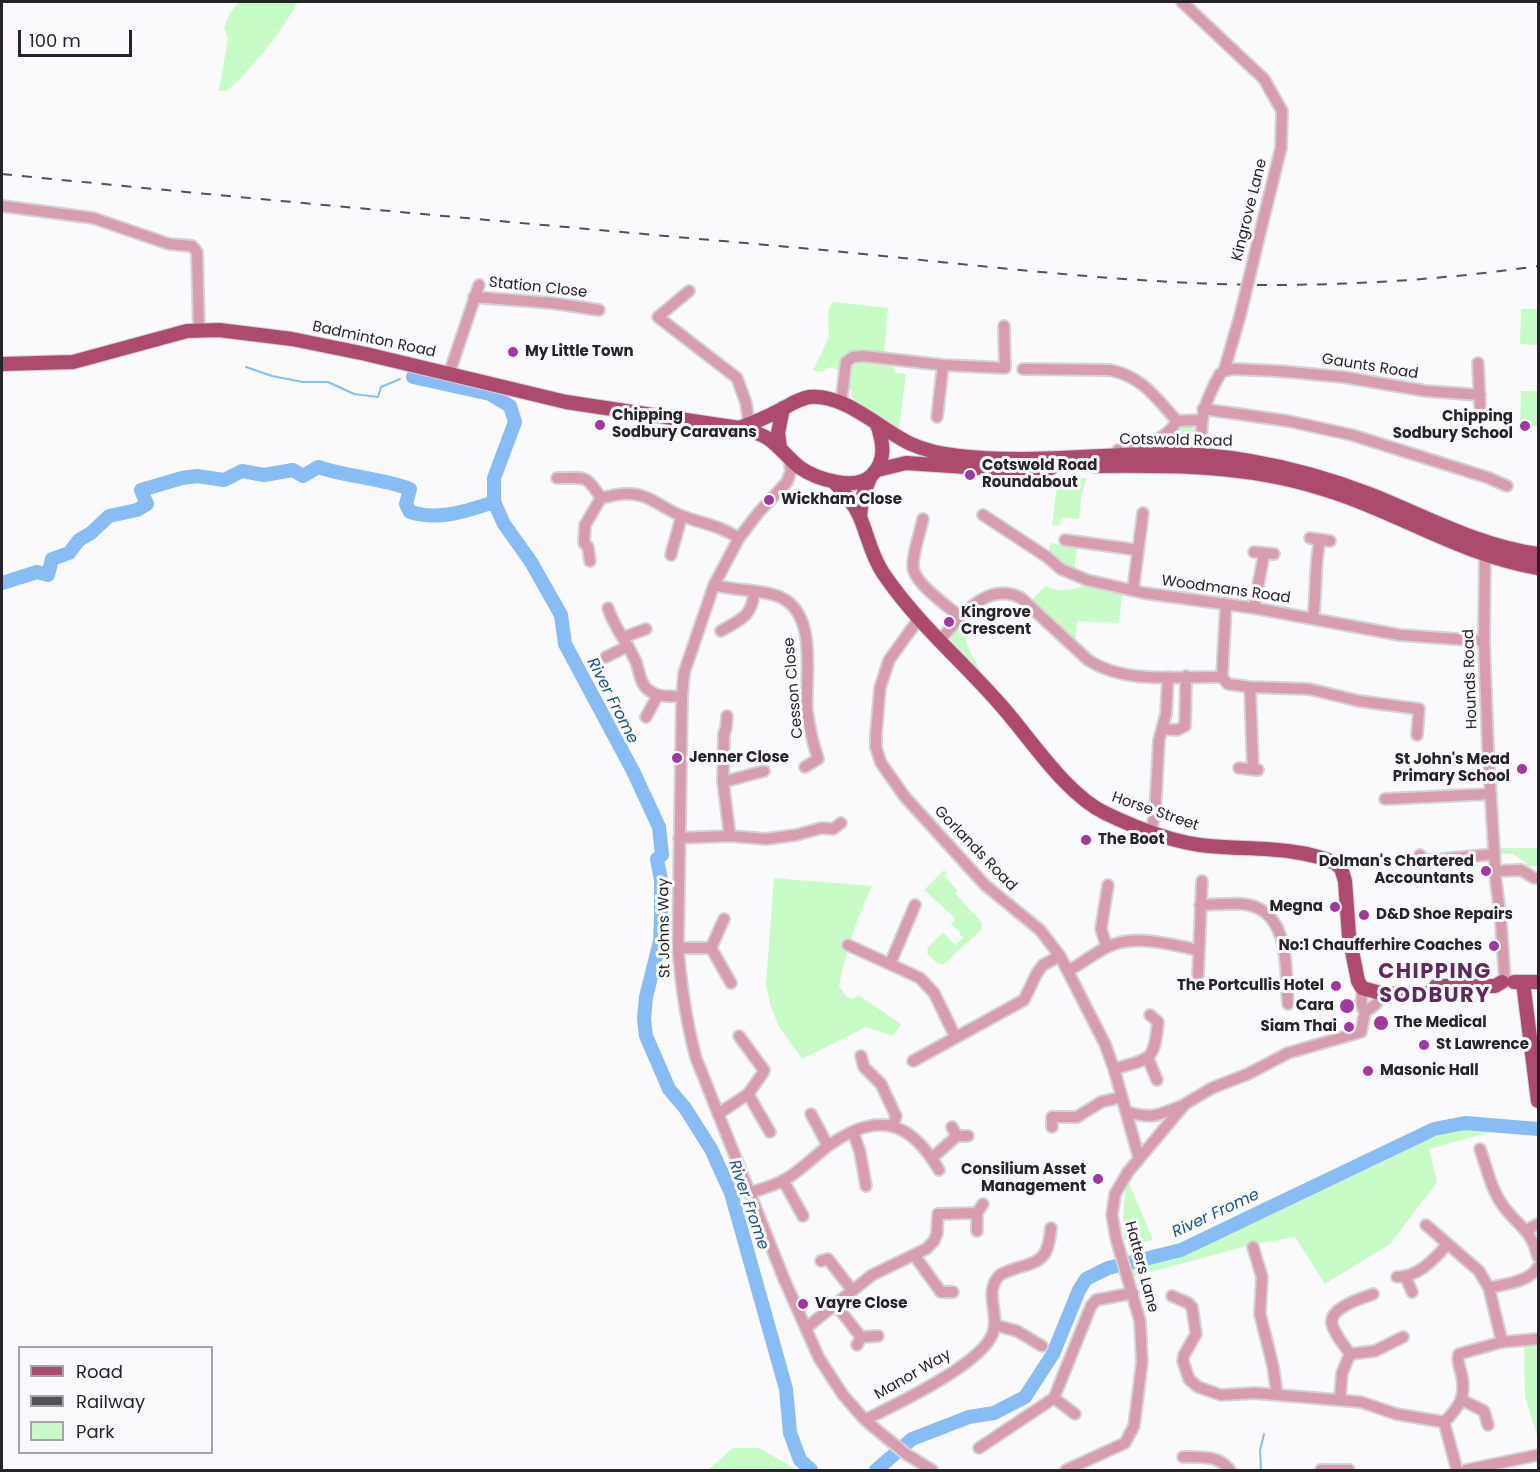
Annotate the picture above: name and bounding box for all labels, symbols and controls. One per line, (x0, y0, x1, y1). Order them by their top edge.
scale bar (21, 18, 135, 56)
text: 100 m (29, 28, 81, 53)
street label: Kingrove Lane (1229, 157, 1271, 263)
street label: Station Close (488, 274, 588, 302)
street label: Badminton Road (311, 318, 437, 362)
place label: My Little Town (525, 343, 634, 361)
marker: My Little Town (506, 345, 520, 359)
street label: Gaunts Road (1321, 350, 1419, 384)
place label: Chipping Sodbury Caravans (612, 407, 757, 442)
place label: Chipping Sodbury School (1393, 408, 1513, 443)
marker: Chipping Sodbury Caravans (593, 418, 607, 432)
marker: Chipping Sodbury School (1518, 419, 1532, 433)
street label: Cotswold Road (1119, 431, 1233, 451)
place label: Cotswold Road Roundabout (982, 457, 1097, 492)
marker: Cotswold Road Roundabout (963, 468, 977, 482)
place label: Wickham Close (781, 491, 902, 509)
marker: Wickham Close (762, 493, 776, 507)
street label: Woodmans Road (1160, 572, 1292, 608)
place label: Kingrove Crescent (961, 604, 1031, 639)
marker: Kingrove Crescent (942, 615, 956, 629)
street label: Hounds Road (1460, 629, 1482, 729)
street label: Cesson Close (781, 637, 807, 739)
water label: River Frome (582, 655, 642, 747)
place label: Jenner Close (689, 749, 789, 767)
marker: Jenner Close (670, 751, 684, 765)
place label: St John's Mead Primary School (1393, 751, 1510, 786)
marker: St John's Mead Primary School (1515, 762, 1529, 776)
street label: Horse Street (1109, 789, 1201, 835)
street label: Gorlands Road (930, 803, 1020, 895)
place label: The Boot (1098, 831, 1164, 849)
marker: The Boot (1079, 833, 1093, 847)
place label: Dolman's Chartered Accountants (1319, 853, 1474, 888)
marker: Dolman's Chartered Accountants (1479, 864, 1493, 878)
street label: St Johns Way (655, 878, 675, 978)
place label: Megna (1270, 898, 1323, 916)
marker: Megna (1328, 900, 1342, 914)
place label: D&D Shoe Repairs (1376, 906, 1513, 924)
marker: D&D Shoe Repairs (1357, 908, 1371, 922)
place label: No:1 Chaufferhire Coaches (1278, 937, 1482, 955)
marker: No:1 Chaufferhire Coaches (1487, 939, 1501, 953)
district label: CHIPPING SODBURY (1378, 960, 1492, 1010)
place label: The Portcullis Hotel (1177, 977, 1324, 995)
marker: The Portcullis Hotel (1329, 979, 1343, 993)
place label: Cara (1296, 997, 1334, 1015)
marker: Cara (1338, 997, 1356, 1015)
marker: The Medical (1372, 1014, 1390, 1032)
place label: The Medical (1394, 1014, 1487, 1032)
place label: Siam Thai (1261, 1018, 1337, 1036)
marker: Siam Thai (1342, 1020, 1356, 1034)
place label: St Lawrence (1436, 1036, 1529, 1054)
marker: St Lawrence (1417, 1038, 1431, 1052)
place label: Masonic Hall (1380, 1062, 1479, 1080)
marker: Masonic Hall (1361, 1064, 1375, 1078)
water label: River Frome (724, 1157, 772, 1253)
place label: Consilium Asset Management (961, 1161, 1086, 1196)
marker: Consilium Asset Management (1091, 1172, 1105, 1186)
water label: River Frome (1169, 1185, 1263, 1243)
street label: Hatters Lane (1120, 1219, 1162, 1315)
place label: Vayre Close (815, 1295, 907, 1313)
marker: Vayre Close (796, 1297, 810, 1311)
legend (18, 1346, 213, 1454)
street label: Manor Way (872, 1346, 954, 1404)
text: Road (76, 1359, 123, 1384)
text: Railway (76, 1389, 145, 1414)
text: Park (76, 1419, 115, 1444)

